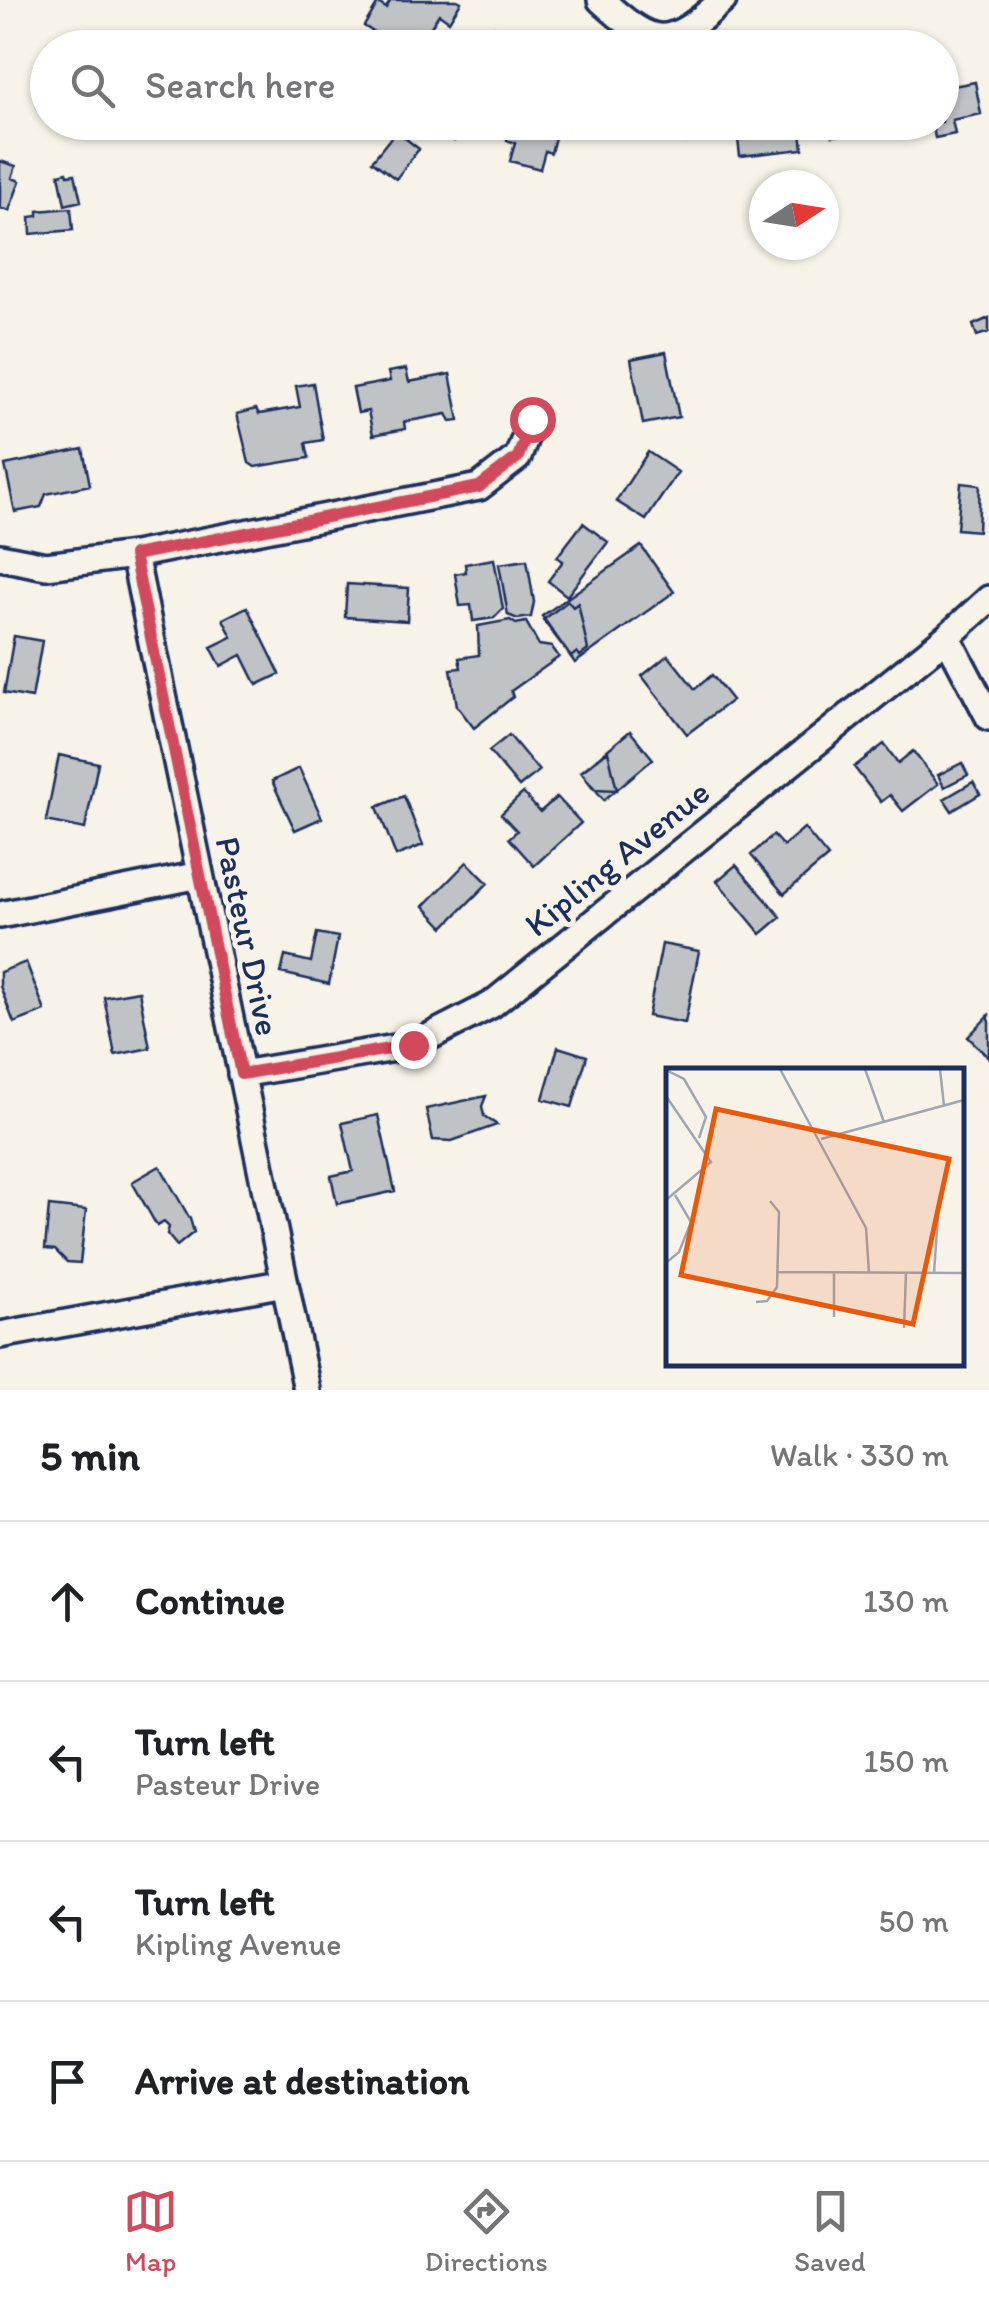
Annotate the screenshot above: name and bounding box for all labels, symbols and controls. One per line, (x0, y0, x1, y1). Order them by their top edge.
search box (30, 30, 959, 140)
icon: search (65, 58, 120, 113)
text: Search here (145, 62, 336, 108)
north arrow (749, 170, 839, 260)
route start (510, 397, 556, 443)
street label: Kipling Avenue (516, 771, 718, 945)
street label: Pasteur Drive (206, 833, 290, 1039)
route end (391, 1023, 437, 1069)
inset map (666, 1068, 964, 1365)
text: 5 min (40, 1430, 140, 1481)
text: Walk · 330 m (770, 1436, 949, 1474)
icon: ahead (40, 1574, 95, 1629)
text: Continue (135, 1578, 285, 1624)
text: 130 m (863, 1582, 949, 1620)
text: Turn left (135, 1719, 275, 1765)
icon: left (40, 1734, 95, 1789)
text: 150 m (864, 1742, 949, 1780)
text: Pasteur Drive (135, 1765, 320, 1803)
text: Turn left (135, 1879, 275, 1925)
icon: left (40, 1894, 95, 1949)
text: 50 m (878, 1902, 949, 1940)
text: Kipling Avenue (135, 1925, 341, 1963)
icon: arrive (40, 2054, 95, 2109)
text: Arrive at destination (135, 2058, 470, 2104)
tab: Map (123, 2184, 178, 2278)
tab: Directions (425, 2184, 548, 2278)
tab: Saved (794, 2184, 866, 2278)

